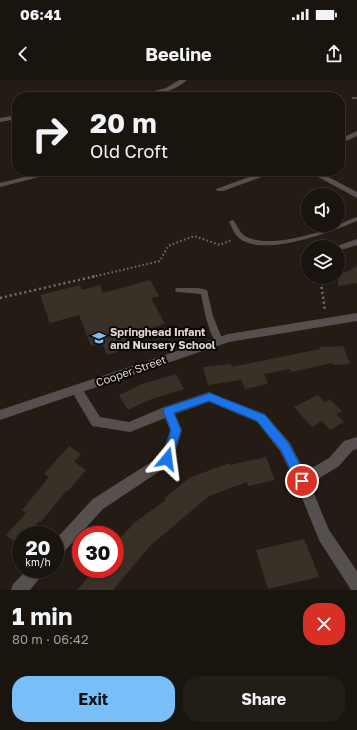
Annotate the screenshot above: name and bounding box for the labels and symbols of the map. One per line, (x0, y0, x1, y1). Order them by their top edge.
place label: Springhead Infant and Nursery School (110, 325, 216, 351)
school or university icon: Springhead Infant and Nursery School (91, 330, 107, 346)
street label: Cooper Street (94, 352, 168, 389)
position arrow (146, 438, 188, 480)
pin (285, 464, 319, 498)
speed limit sign: 30 (72, 526, 124, 578)

